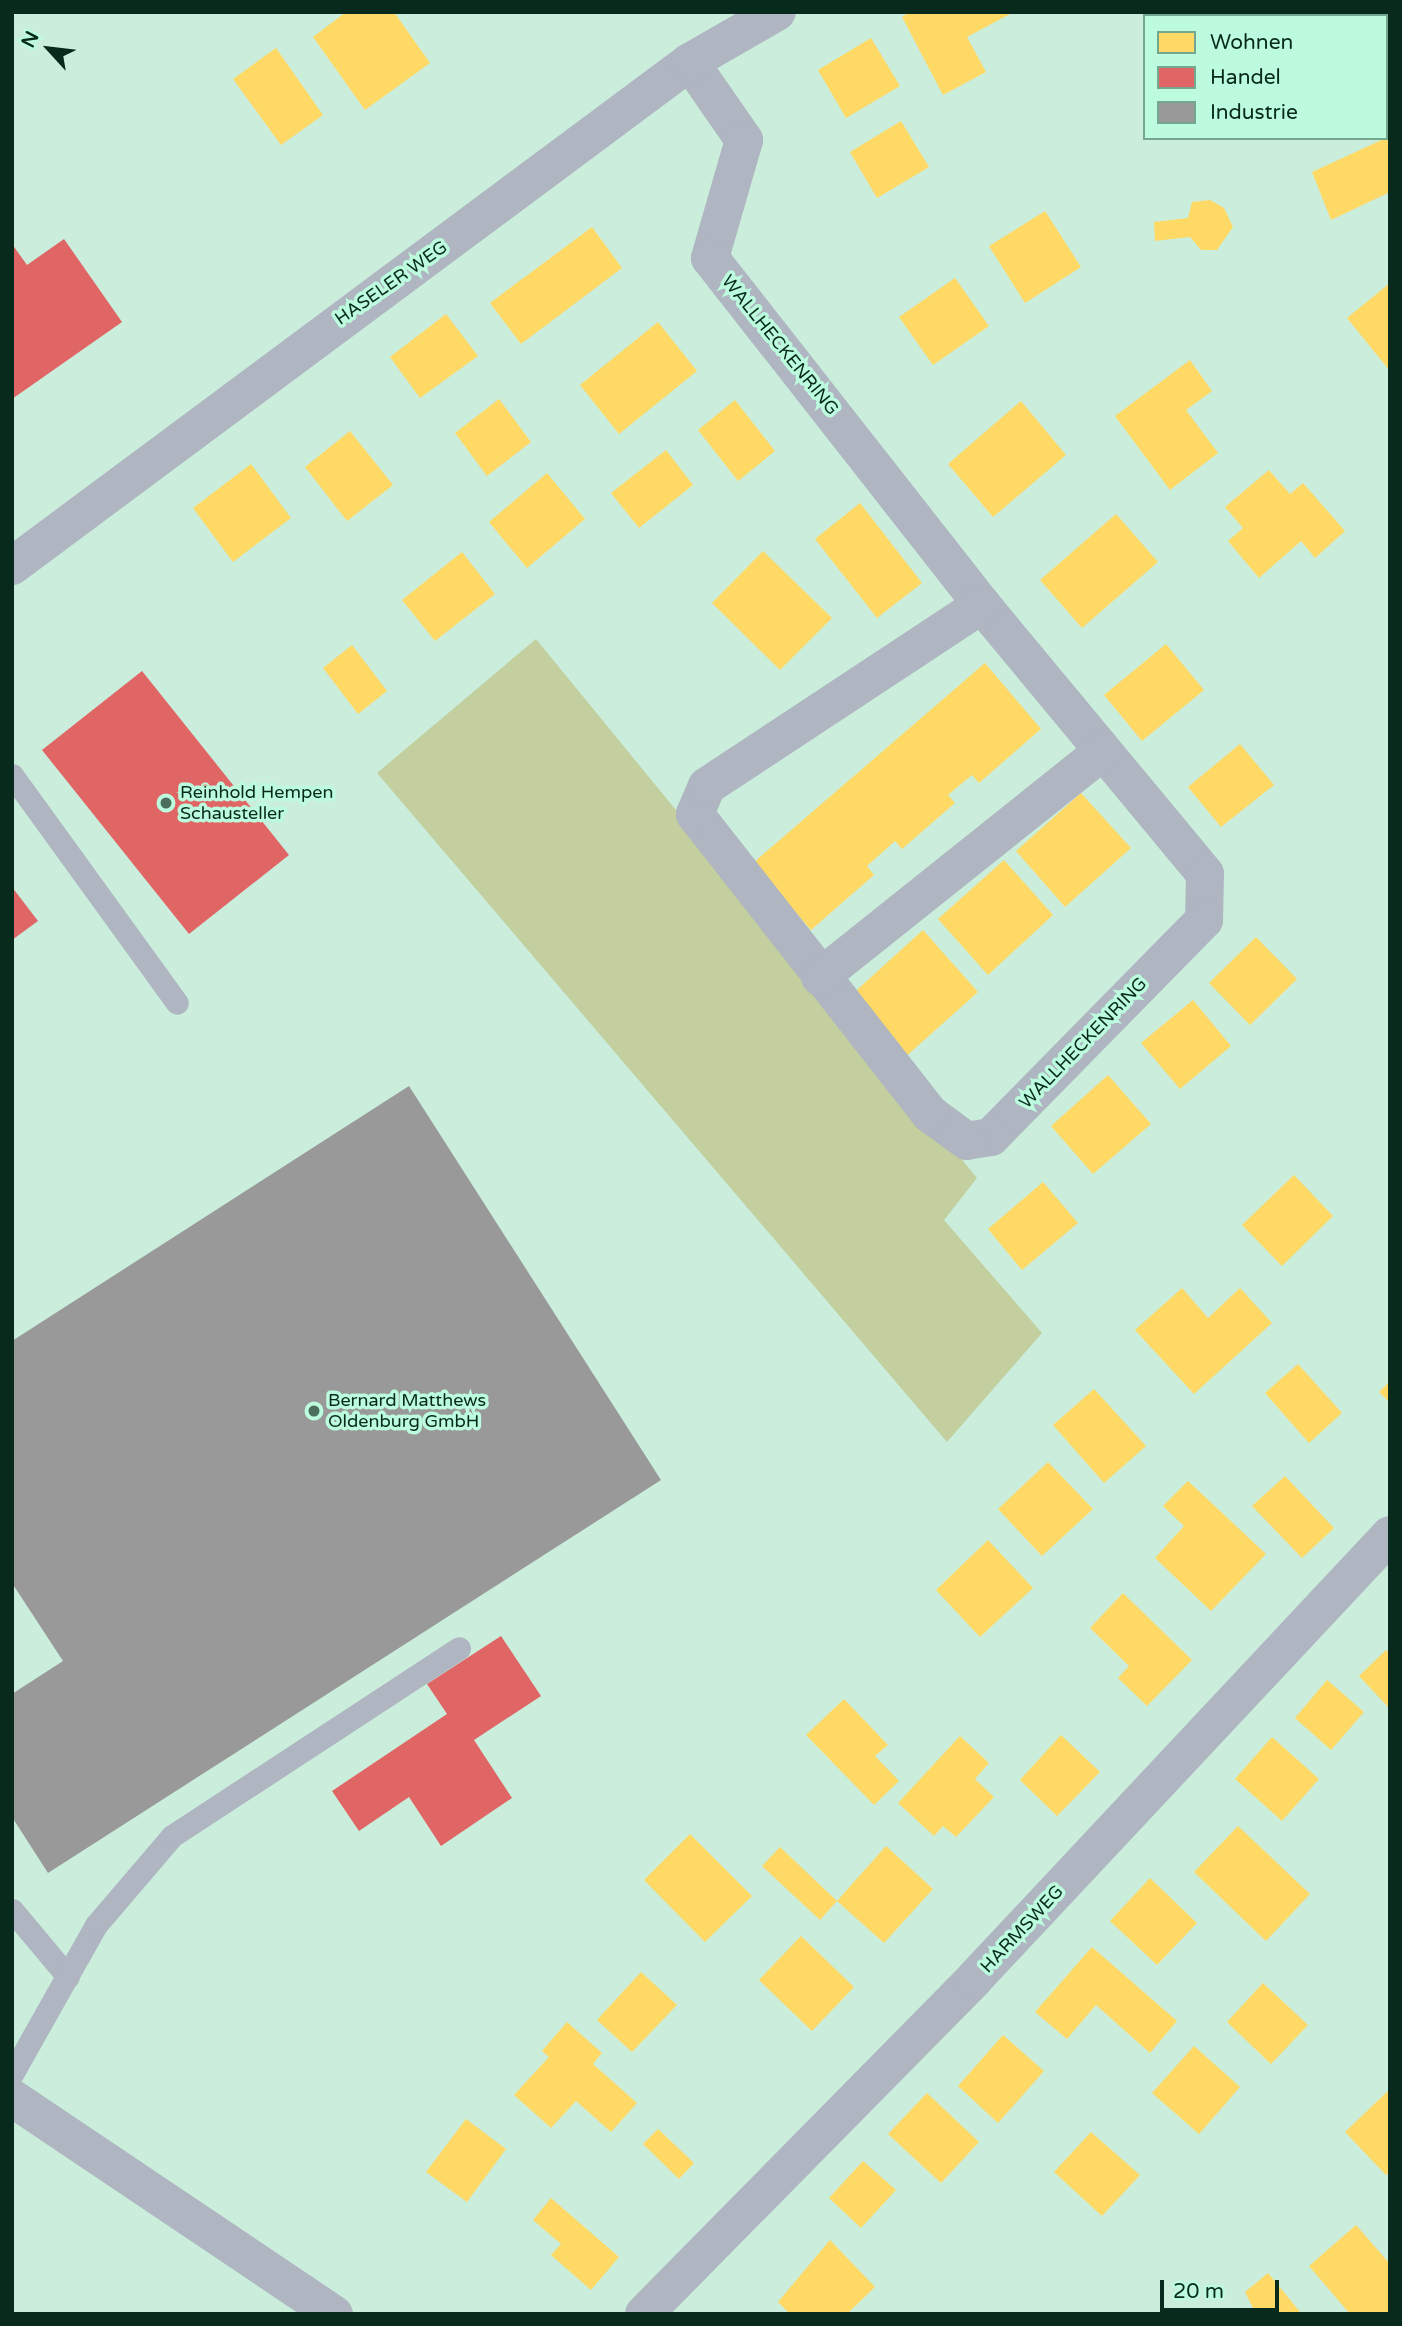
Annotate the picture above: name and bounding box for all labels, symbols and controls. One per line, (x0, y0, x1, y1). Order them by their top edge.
north arrow (14, 14, 84, 84)
legend (1143, 14, 1388, 140)
text: N (17, 28, 44, 51)
text: Wohnen (1210, 30, 1293, 55)
text: Handel (1210, 65, 1281, 90)
text: Industrie (1210, 100, 1298, 125)
street label: HASELER WEG (331, 236, 451, 330)
street label: WALLHECKENRING (717, 271, 843, 419)
place label: Reinhold Hempen Schausteller (180, 782, 333, 824)
marker: Reinhold Hempen Schausteller (158, 795, 174, 811)
street label: WALLHECKENRING (1015, 973, 1151, 1113)
place label: Bernard Matthews Oldenburg GmbH (328, 1390, 486, 1432)
marker: Bernard Matthews Oldenburg GmbH (306, 1403, 322, 1419)
street label: HARMSWEG (976, 1881, 1068, 1977)
scale bar (1164, 2266, 1283, 2310)
text: 20 m (1173, 2279, 1224, 2304)

